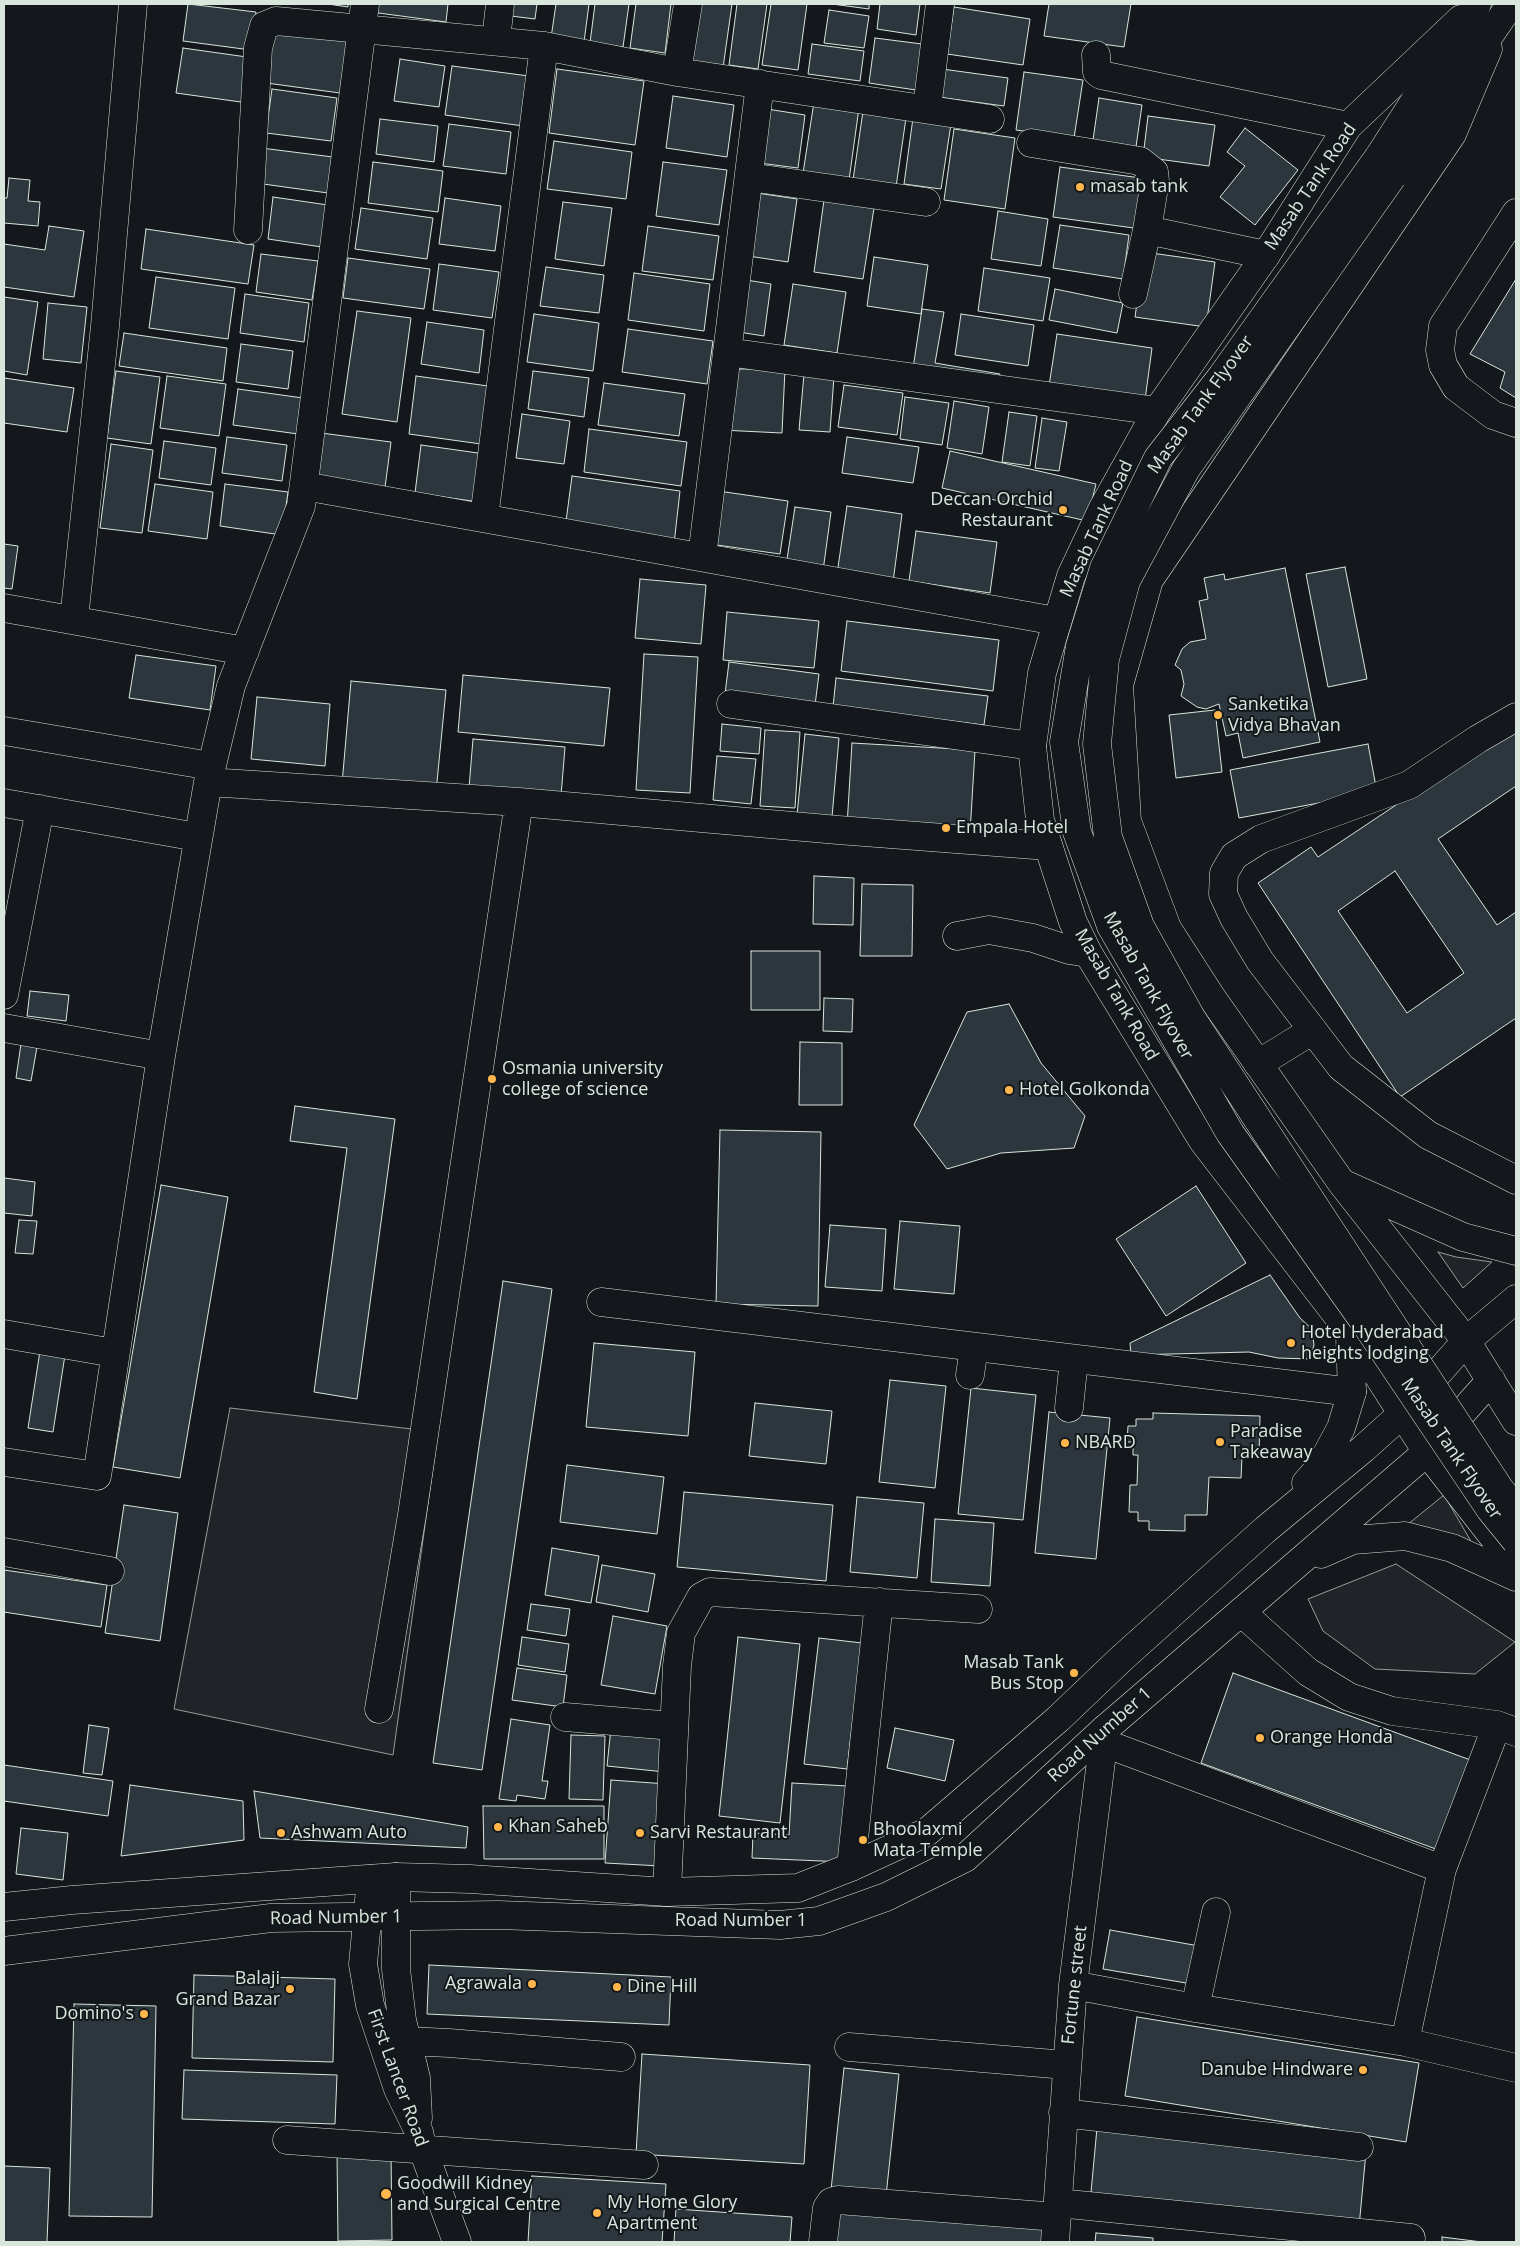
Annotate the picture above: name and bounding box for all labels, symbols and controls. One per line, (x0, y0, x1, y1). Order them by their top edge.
street label: Masab Tank Road (1261, 119, 1361, 255)
place label: masab tank (1090, 176, 1188, 198)
marker: masab tank (1074, 181, 1086, 193)
street label: Masab Tank Flyover (1144, 332, 1258, 478)
street label: Masab Tank Road (1056, 457, 1138, 601)
place label: Deccan Orchid Restaurant (930, 489, 1053, 532)
marker: Deccan Orchid Restaurant (1057, 504, 1069, 516)
place label: Sanketika Vidya Bhavan (1228, 694, 1341, 736)
marker: Sanketika Vidya Bhavan (1212, 709, 1224, 721)
place label: Empala Hotel (956, 817, 1068, 839)
marker: Empala Hotel (940, 822, 952, 834)
street label: Masab Tank Flyover (1098, 908, 1198, 1064)
street label: Masab Tank Road (1070, 925, 1162, 1065)
place label: Osmania university college of science (502, 1058, 663, 1100)
marker: Osmania university college of science (486, 1073, 498, 1085)
place label: Hotel Golkonda (1019, 1079, 1150, 1101)
marker: Hotel Golkonda (1003, 1084, 1015, 1096)
place label: Hotel Hyderabad heights lodging (1301, 1322, 1444, 1365)
marker: Hotel Hyderabad heights lodging (1285, 1337, 1297, 1349)
street label: Masab Tank Flyover (1396, 1374, 1506, 1524)
place label: Paradise Takeaway (1230, 1421, 1312, 1464)
place label: NBARD (1075, 1432, 1136, 1454)
marker: Paradise Takeaway (1214, 1436, 1226, 1448)
marker: NBARD (1059, 1437, 1071, 1449)
place label: Masab Tank Bus Stop (963, 1652, 1064, 1695)
marker: Masab Tank Bus Stop (1068, 1667, 1080, 1679)
street label: Road Number 1 (1044, 1683, 1156, 1787)
place label: Orange Honda (1270, 1727, 1393, 1749)
marker: Orange Honda (1254, 1732, 1266, 1744)
place label: Khan Saheb (508, 1816, 608, 1838)
place label: Bhoolaxmi Mata Temple (873, 1819, 983, 1862)
marker: Khan Saheb (492, 1821, 504, 1833)
place label: Ashwam Auto (291, 1822, 407, 1844)
place label: Sarvi Restaurant (650, 1822, 788, 1844)
marker: Ashwam Auto (275, 1827, 287, 1839)
marker: Sarvi Restaurant (634, 1827, 646, 1839)
marker: Bhoolaxmi Mata Temple (857, 1834, 869, 1846)
street label: Road Number 1 (270, 1906, 402, 1930)
street label: Road Number 1 (675, 1910, 807, 1932)
street label: Fortune street (1058, 1924, 1092, 2046)
place label: Balaji Grand Bazar (175, 1968, 280, 2010)
place label: Agrawala (445, 1973, 522, 1995)
place label: Dine Hill (627, 1976, 697, 1998)
marker: Agrawala (526, 1978, 538, 1990)
marker: Dine Hill (611, 1981, 623, 1993)
marker: Balaji Grand Bazar (284, 1983, 296, 1995)
place label: Domino's (55, 2003, 134, 2025)
street label: First Lancer Road (362, 2006, 432, 2150)
marker: Domino's (138, 2008, 150, 2020)
place label: Danube Hindware (1201, 2059, 1353, 2081)
marker: Danube Hindware (1357, 2064, 1369, 2076)
place label: Goodwill Kidney and Surgical Centre (397, 2173, 561, 2216)
marker: Goodwill Kidney and Surgical Centre (379, 2187, 393, 2201)
place label: My Home Glory Apartment (607, 2192, 737, 2234)
marker: My Home Glory Apartment (591, 2207, 603, 2219)

